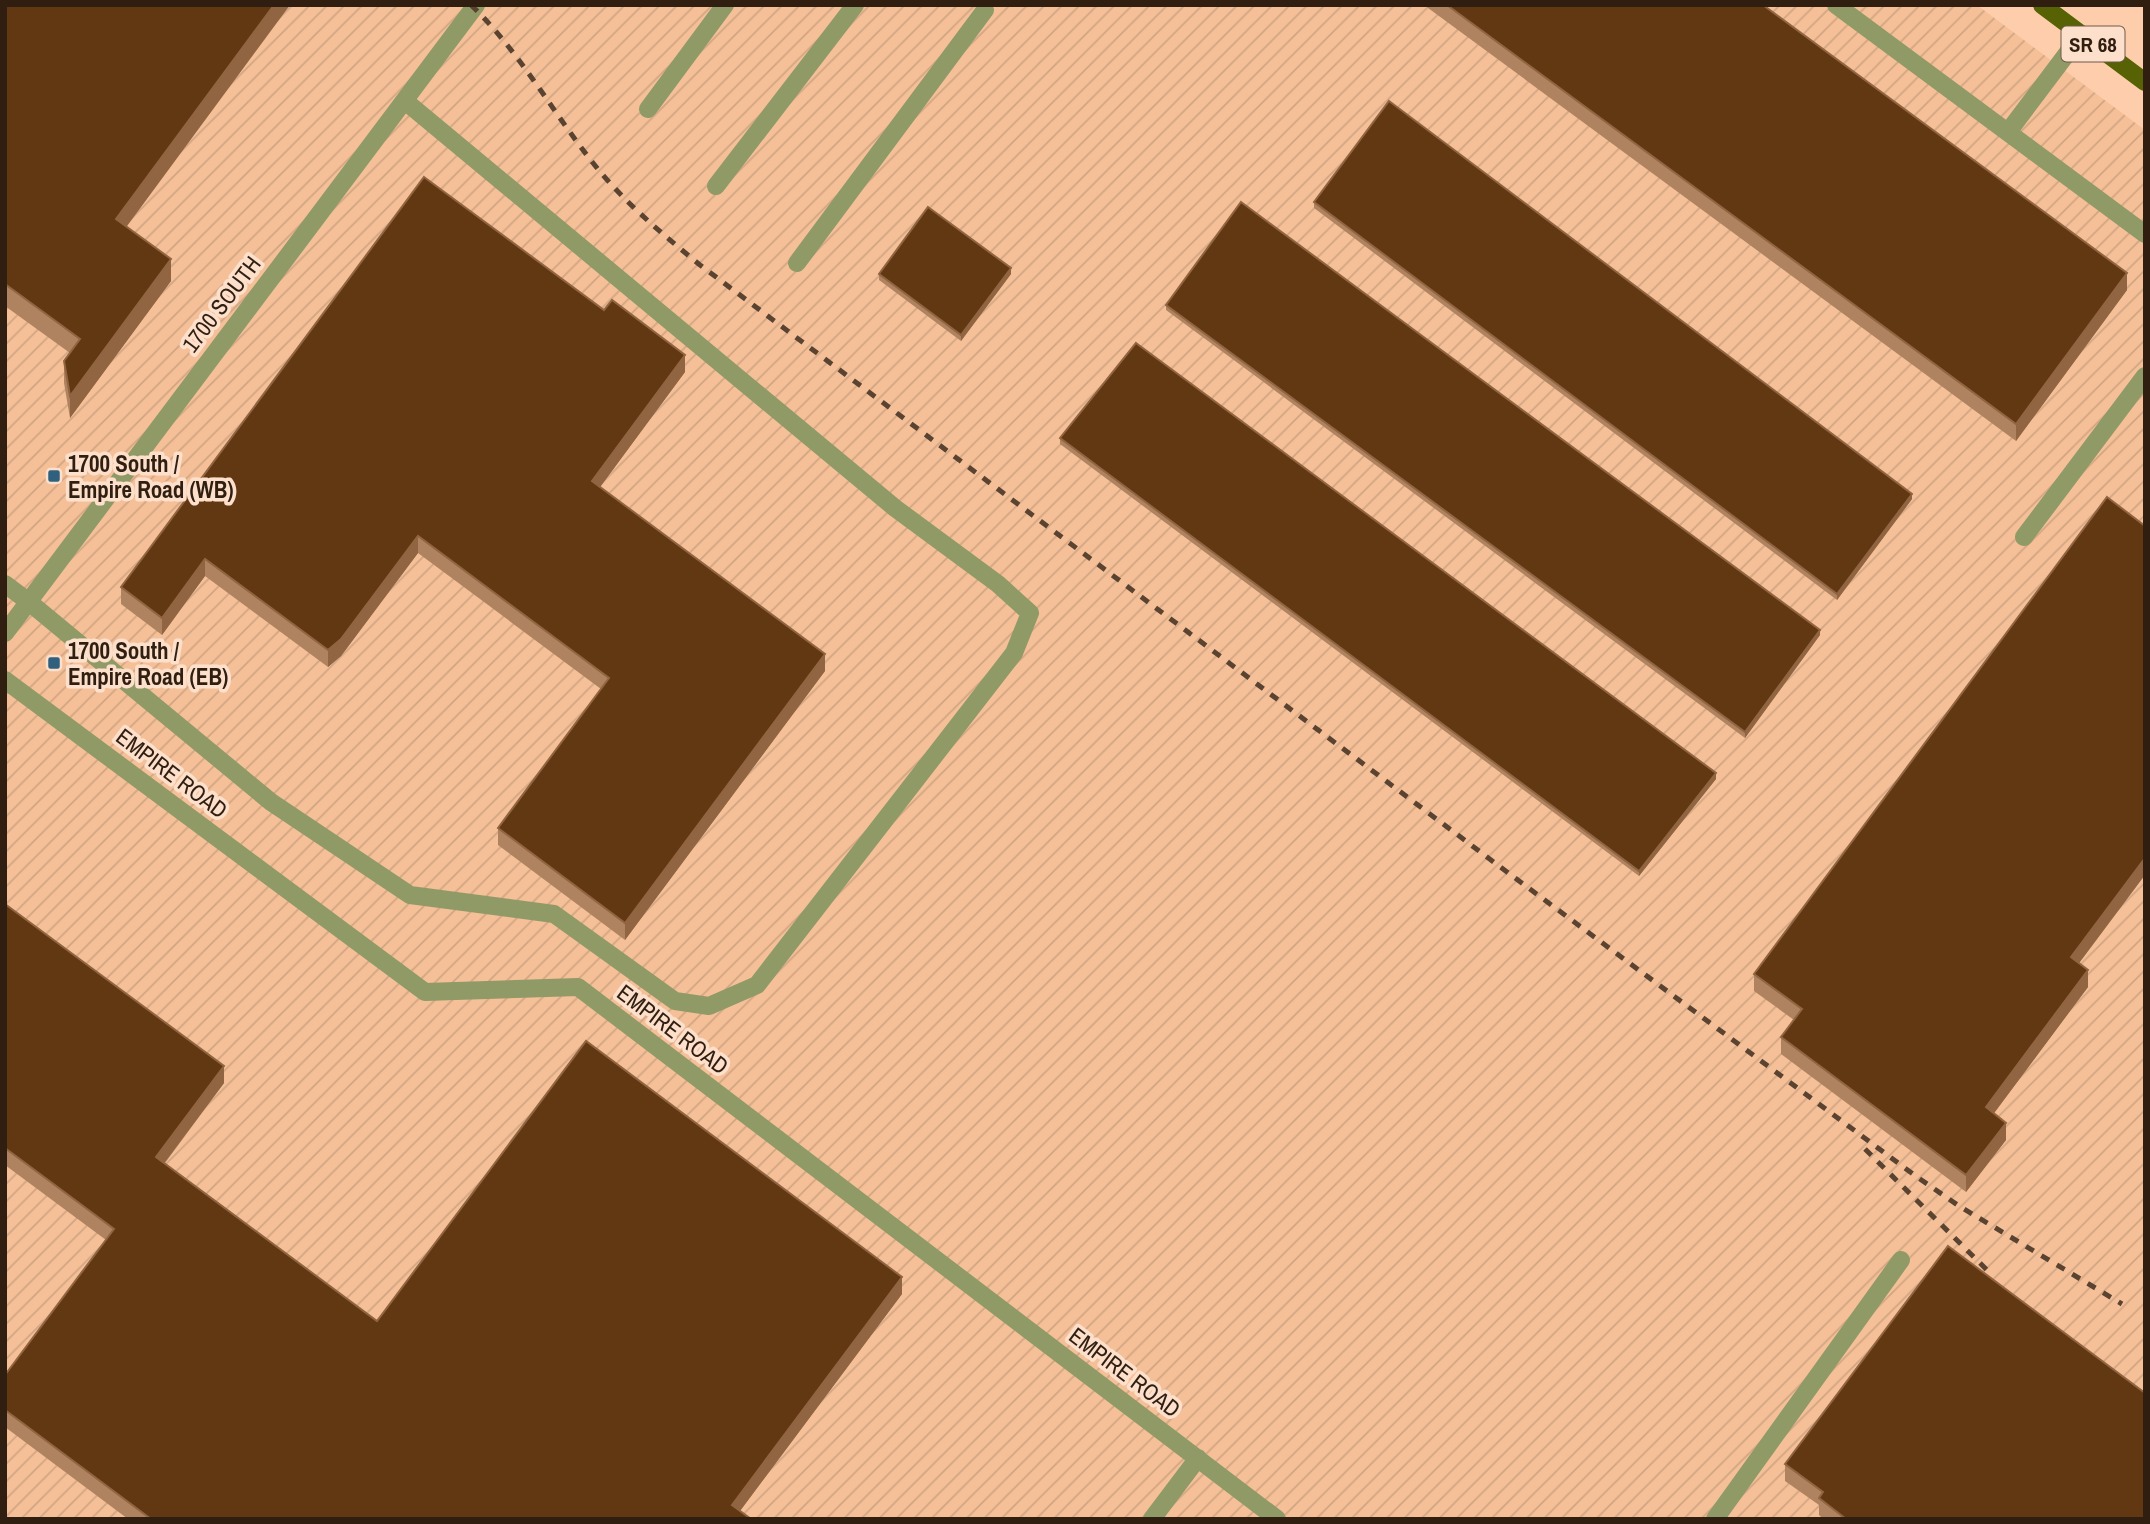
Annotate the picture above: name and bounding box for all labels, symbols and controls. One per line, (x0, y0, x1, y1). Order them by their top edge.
road number: SR 68 (2062, 26, 2124, 61)
street label: 1700 SOUTH (175, 249, 267, 359)
place label: 1700 South / Empire Road (WB) (68, 448, 234, 505)
marker: 1700 South / Empire Road (WB) (46, 468, 62, 484)
place label: 1700 South / Empire Road (EB) (68, 635, 228, 692)
marker: 1700 South / Empire Road (EB) (46, 655, 62, 671)
street label: EMPIRE ROAD (110, 721, 234, 825)
street label: EMPIRE ROAD (611, 977, 735, 1081)
street label: EMPIRE ROAD (1063, 1320, 1187, 1424)

